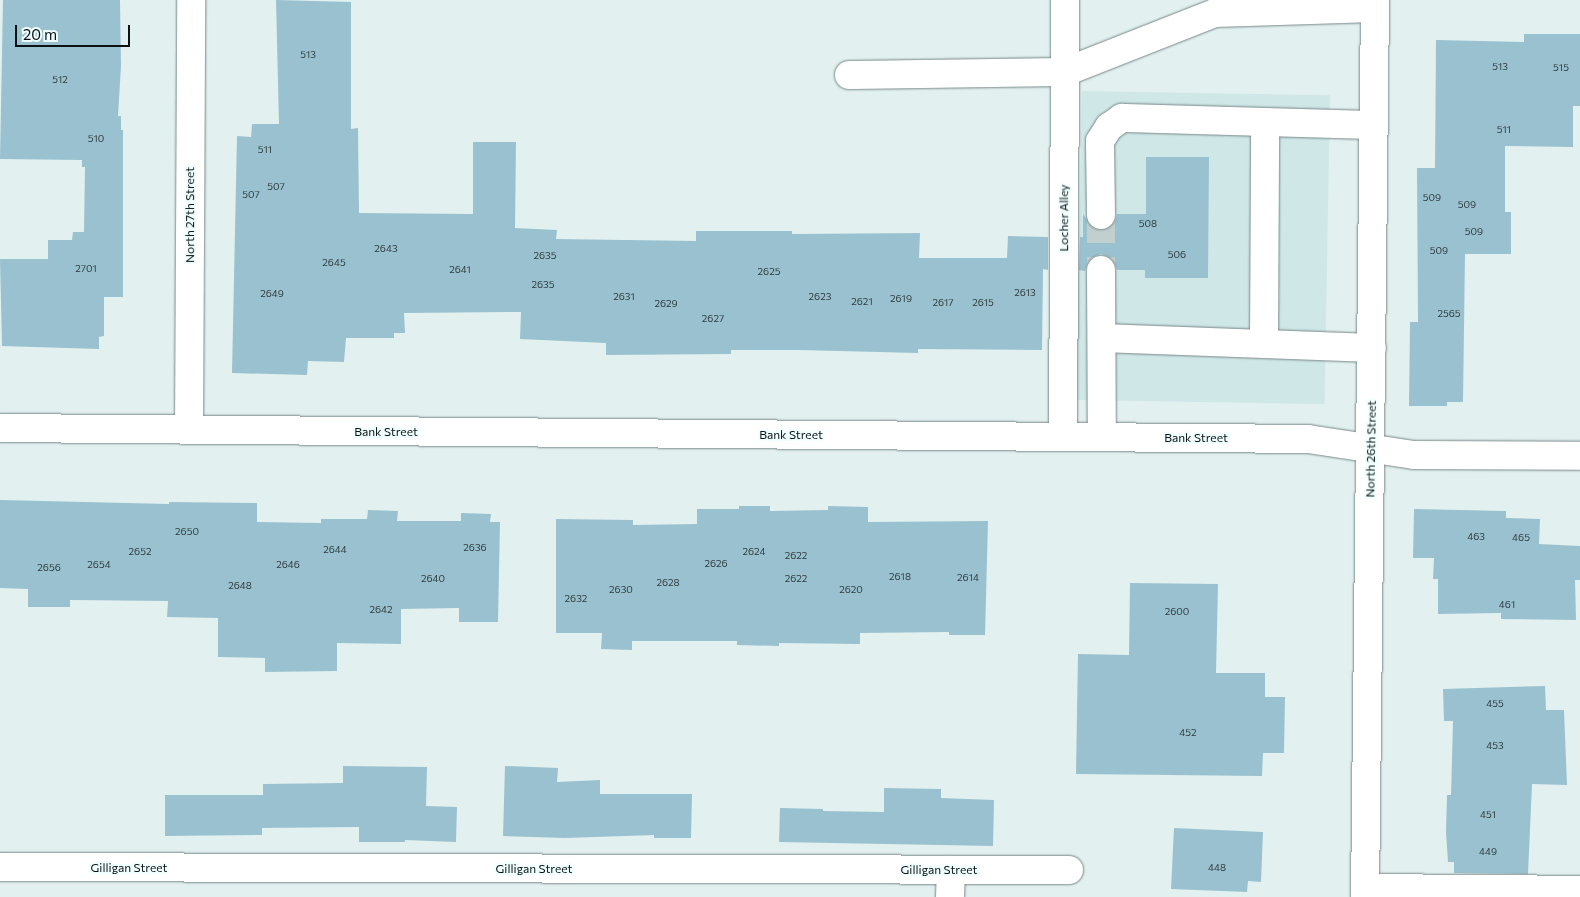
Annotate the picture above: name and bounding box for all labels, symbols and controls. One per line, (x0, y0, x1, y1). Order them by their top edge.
scale bar (18, 15, 132, 47)
text: 20 m (23, 25, 57, 43)
house number: 513 (300, 49, 316, 61)
house number: 513 (1492, 61, 1508, 73)
house number: 515 (1553, 62, 1569, 74)
house number: 512 (52, 74, 68, 86)
house number: 511 (1497, 124, 1511, 136)
house number: 510 (88, 133, 104, 145)
house number: 511 (258, 144, 272, 156)
street label: North 27th Street (183, 167, 197, 263)
house number: 507 (267, 181, 285, 193)
street label: Locher Alley (1057, 184, 1071, 252)
house number: 507 (242, 189, 260, 201)
house number: 509 (1423, 192, 1441, 204)
house number: 509 (1458, 199, 1476, 211)
house number: 508 (1139, 218, 1157, 230)
house number: 509 (1465, 226, 1483, 238)
house number: 2643 (374, 243, 398, 255)
house number: 509 (1430, 245, 1448, 257)
house number: 506 (1168, 249, 1186, 261)
house number: 2635 (533, 250, 557, 262)
house number: 2645 (322, 257, 346, 269)
house number: 2701 (75, 263, 97, 275)
house number: 2641 (449, 264, 471, 276)
house number: 2625 (758, 266, 780, 278)
house number: 2635 (531, 279, 555, 291)
house number: 2613 (1014, 287, 1036, 299)
house number: 2649 (260, 288, 284, 300)
house number: 2631 (613, 291, 635, 303)
house number: 2623 (809, 291, 831, 303)
house number: 2619 (890, 293, 912, 305)
house number: 2621 (851, 296, 873, 308)
house number: 2617 (932, 297, 954, 309)
house number: 2615 (972, 297, 994, 309)
house number: 2629 (654, 298, 678, 310)
house number: 2565 (1437, 308, 1461, 320)
house number: 2627 (702, 313, 724, 325)
street label: North 26th Street (1363, 400, 1379, 498)
street label: Bank Street (354, 425, 418, 439)
street label: Bank Street (759, 428, 823, 442)
street label: Bank Street (1164, 431, 1228, 445)
house number: 2650 (175, 526, 199, 538)
house number: 463 (1467, 531, 1485, 543)
house number: 465 (1512, 532, 1530, 544)
house number: 2636 (463, 542, 487, 554)
house number: 2644 (323, 544, 347, 556)
house number: 2652 (129, 546, 151, 558)
house number: 2624 (743, 546, 765, 558)
house number: 2622 (785, 550, 807, 562)
house number: 2626 (704, 558, 728, 570)
house number: 2654 (87, 559, 111, 571)
house number: 2646 (276, 559, 300, 571)
house number: 2656 (37, 562, 61, 574)
house number: 2618 (889, 571, 911, 583)
house number: 2614 (957, 572, 979, 584)
house number: 2640 (421, 573, 445, 585)
house number: 2622 (785, 573, 807, 585)
house number: 2628 (656, 577, 680, 589)
house number: 2648 (228, 580, 252, 592)
house number: 2630 (609, 584, 633, 596)
house number: 2620 (839, 584, 863, 596)
house number: 2632 (565, 593, 587, 605)
house number: 461 (1499, 599, 1515, 611)
house number: 2642 (370, 604, 392, 616)
house number: 2600 (1165, 606, 1189, 618)
house number: 455 (1486, 698, 1504, 710)
house number: 452 (1179, 727, 1197, 739)
house number: 453 (1486, 740, 1504, 752)
house number: 451 (1480, 809, 1496, 821)
house number: 449 (1479, 846, 1497, 858)
street label: Gilligan Street (91, 861, 167, 875)
street label: Gilligan Street (496, 862, 572, 876)
house number: 448 (1208, 862, 1226, 874)
street label: Gilligan Street (901, 863, 977, 877)

